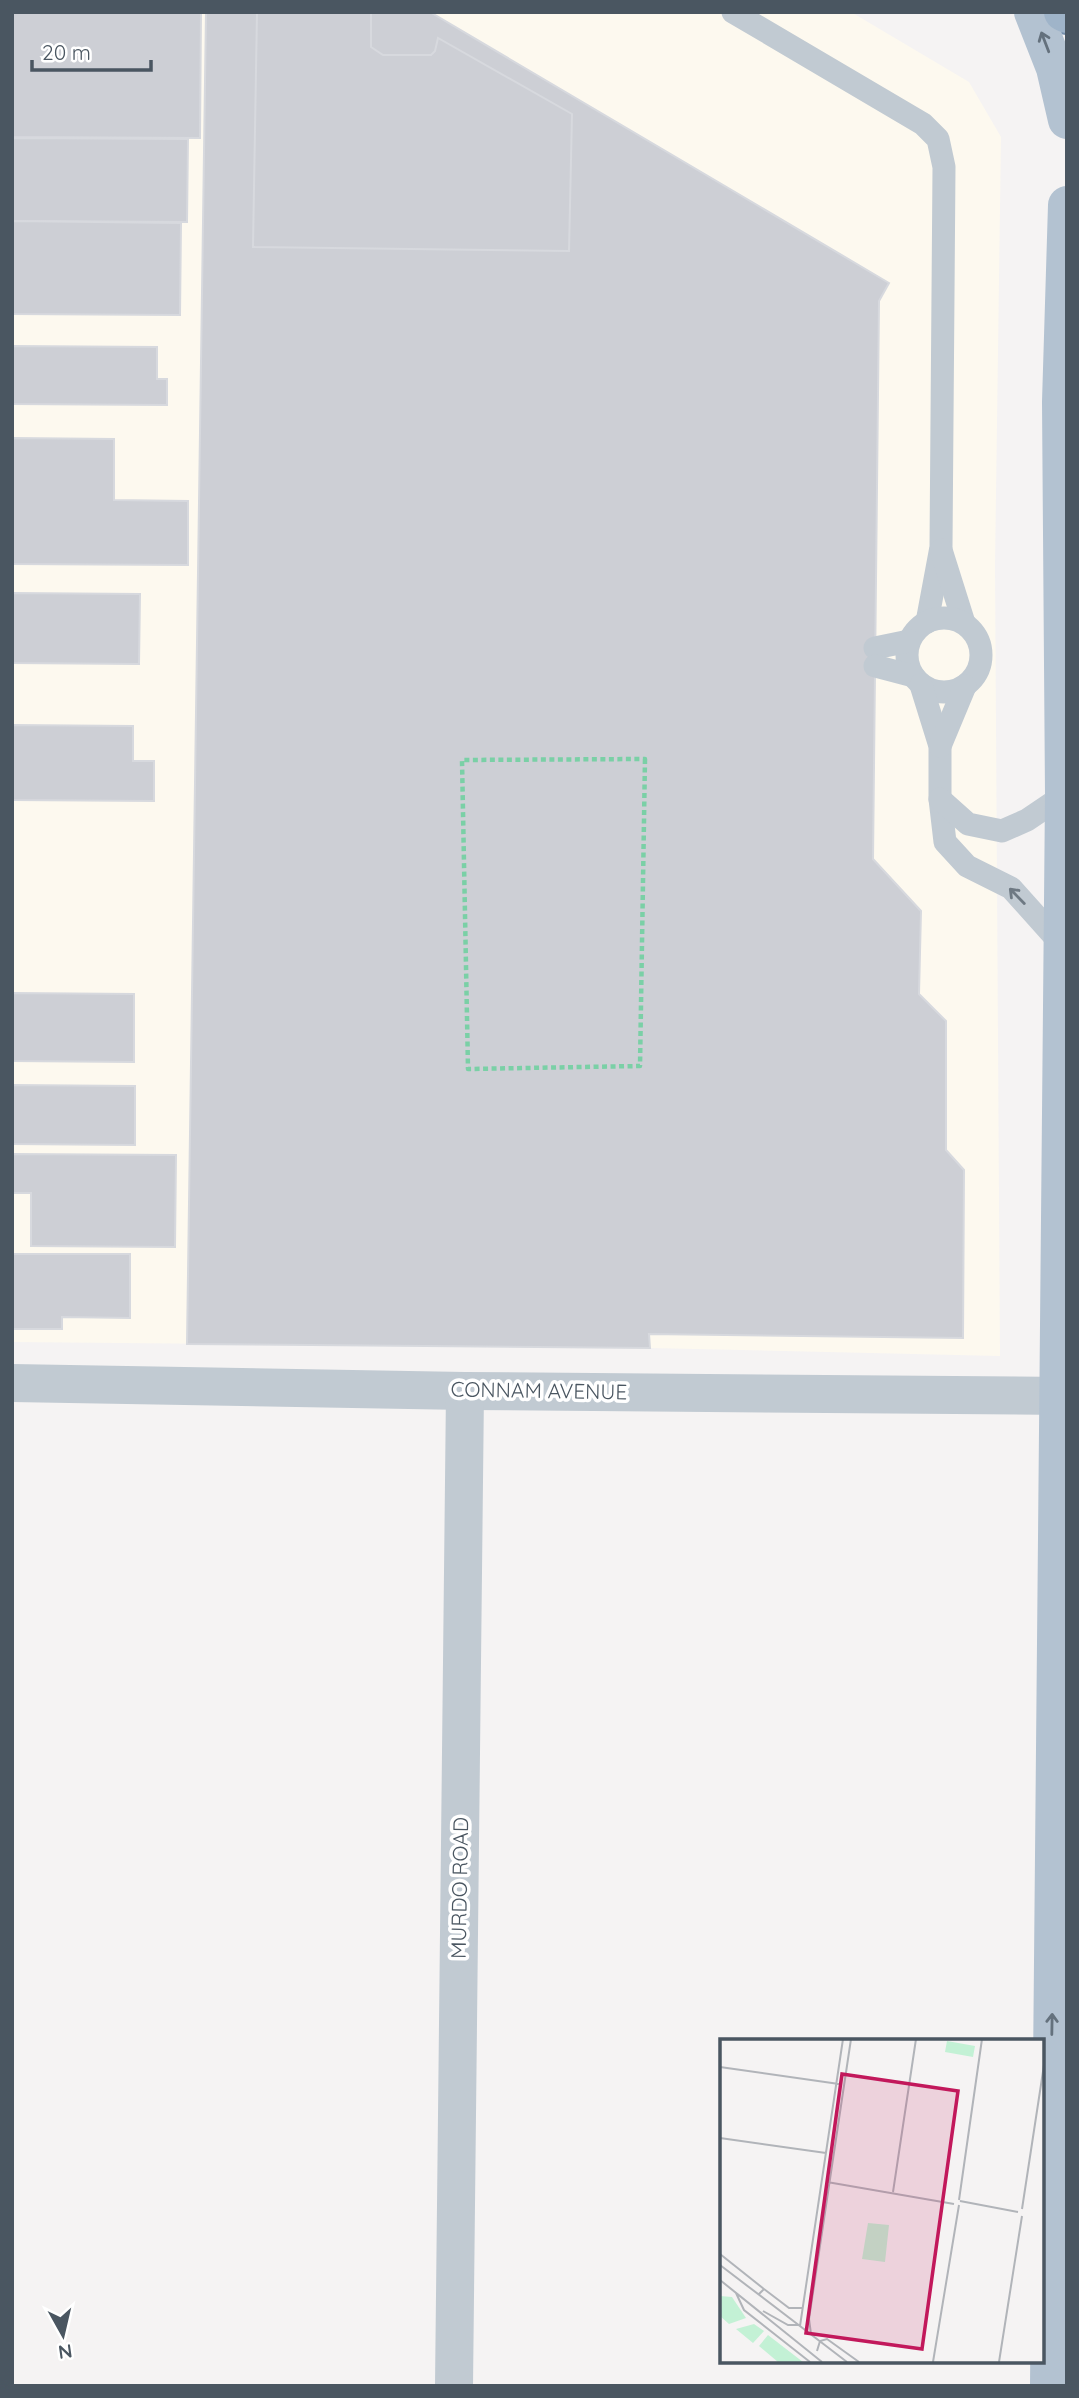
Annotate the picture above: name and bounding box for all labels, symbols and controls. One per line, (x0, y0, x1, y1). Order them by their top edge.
scale bar (32, 28, 150, 72)
one-way arrow (1037, 32, 1050, 54)
text: 20 m (42, 39, 91, 65)
one-way arrow (1009, 887, 1025, 905)
street label: CONNAM AVENUE (450, 1375, 628, 1405)
street label: MURDO ROAD (445, 1817, 473, 1959)
one-way arrow (1045, 2012, 1059, 2035)
inset map (720, 2039, 1044, 2363)
north arrow (28, 2300, 98, 2370)
text: N (57, 2339, 74, 2365)

